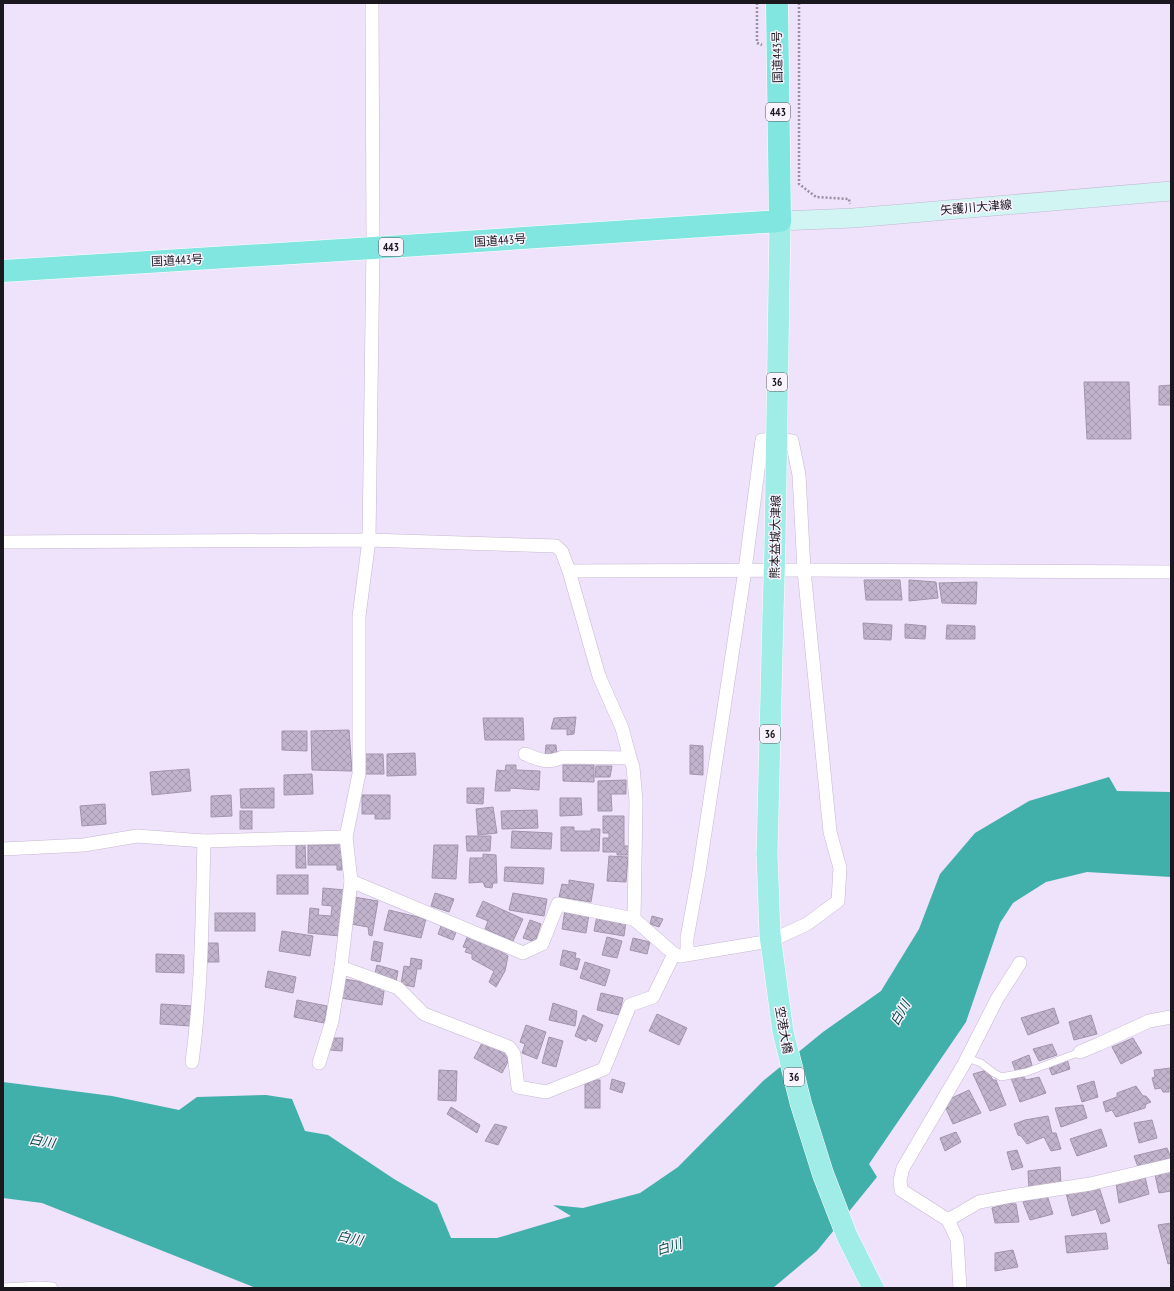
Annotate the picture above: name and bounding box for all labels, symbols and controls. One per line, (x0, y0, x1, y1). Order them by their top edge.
street label: 国道443号 (769, 31, 785, 83)
road number: 443 (766, 103, 790, 121)
street label: 矢護川大津線 (939, 196, 1013, 218)
street label: 国道443号 (473, 231, 527, 249)
road number: 443 (379, 238, 403, 256)
street label: 国道443号 (151, 251, 203, 269)
road number: 36 (767, 373, 787, 391)
street label: 熊本益城大津線 (767, 495, 783, 579)
road number: 36 (760, 725, 780, 743)
water label: 白川 (886, 996, 915, 1029)
street label: 空港大橋 (772, 1005, 796, 1055)
road number: 36 (784, 1068, 804, 1086)
water label: 白川 (28, 1130, 58, 1152)
water label: 白川 (336, 1227, 366, 1249)
water label: 白川 (654, 1234, 686, 1259)

